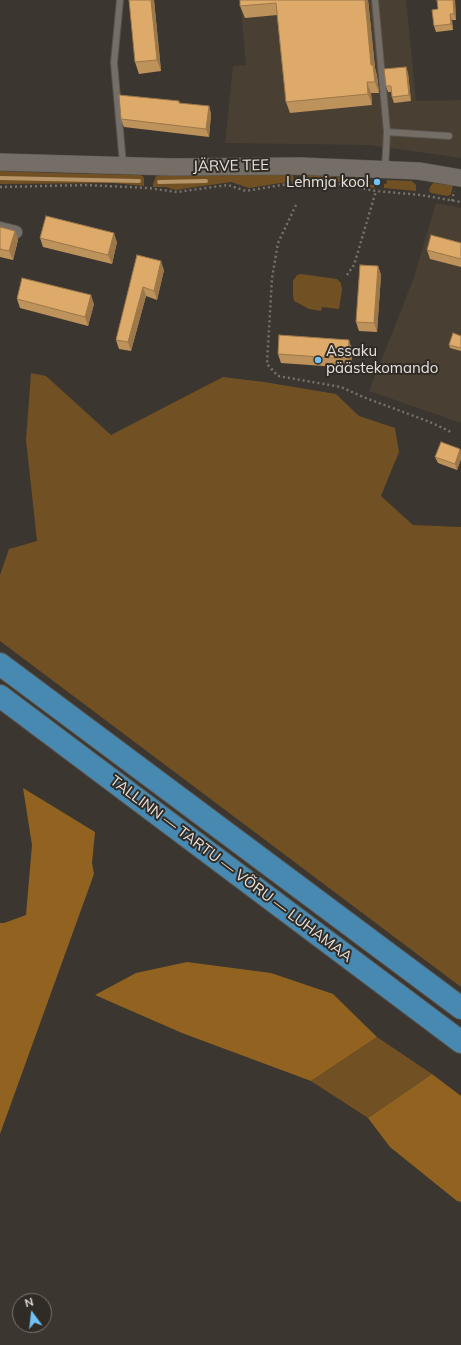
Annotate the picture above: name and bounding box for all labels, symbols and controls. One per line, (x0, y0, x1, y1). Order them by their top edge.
street label: JÄRVE TEE (193, 156, 269, 176)
place label: Lehmja kool (286, 173, 369, 191)
marker: Lehmja kool (372, 177, 382, 187)
place label: Assaku päästekomando (326, 342, 438, 377)
marker: Assaku päästekomando (313, 355, 323, 365)
street label: TALLINN — TARTU — VÕRU — LUHAMAA (106, 772, 356, 966)
north arrow (12, 1293, 52, 1333)
text: N (23, 1295, 35, 1310)

